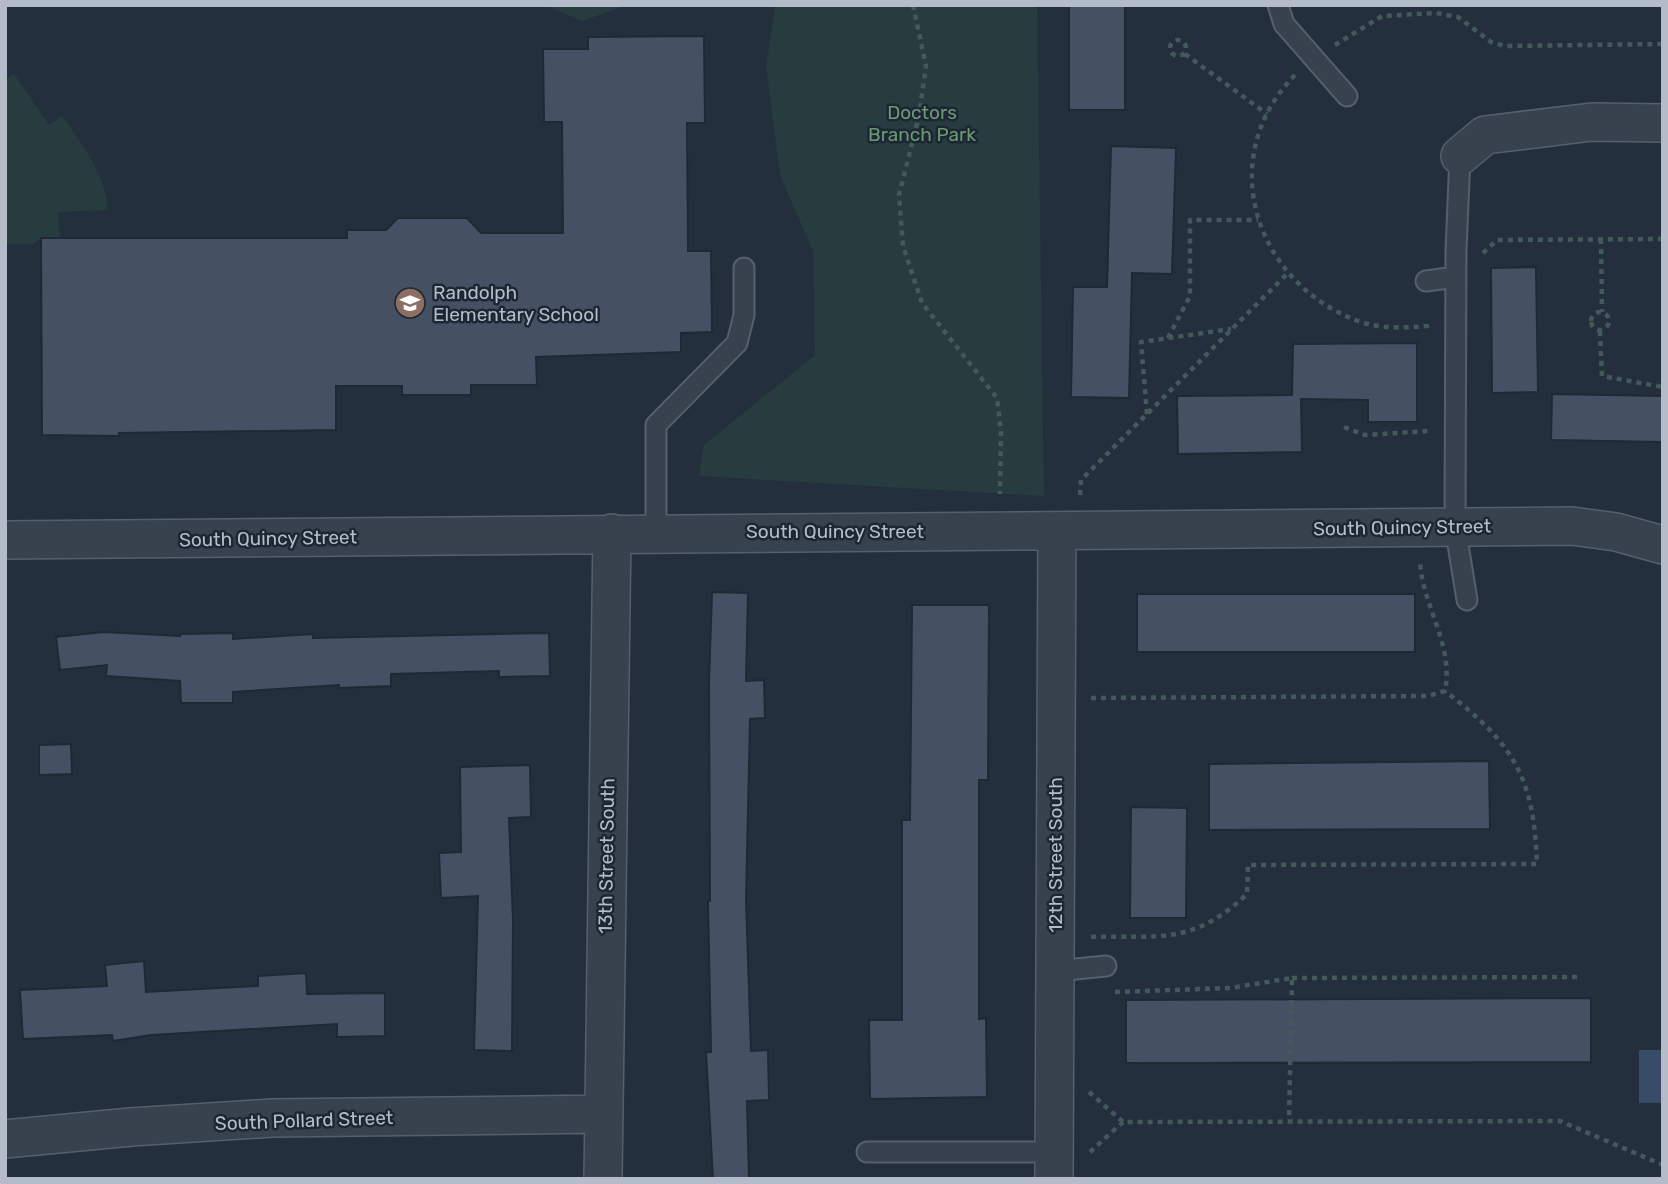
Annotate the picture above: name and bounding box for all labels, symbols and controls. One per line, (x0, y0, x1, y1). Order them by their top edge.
park label: Doctors Branch Park (868, 101, 976, 146)
place label: Randolph Elementary School (433, 281, 599, 326)
school or university icon: Randolph Elementary School (393, 286, 427, 320)
street label: South Quincy Street (1313, 514, 1492, 541)
street label: South Quincy Street (746, 520, 925, 543)
street label: South Quincy Street (179, 525, 358, 552)
street label: 12th Street South (1044, 777, 1067, 933)
street label: 13th Street South (594, 778, 619, 934)
street label: South Pollard Street (214, 1106, 394, 1135)

